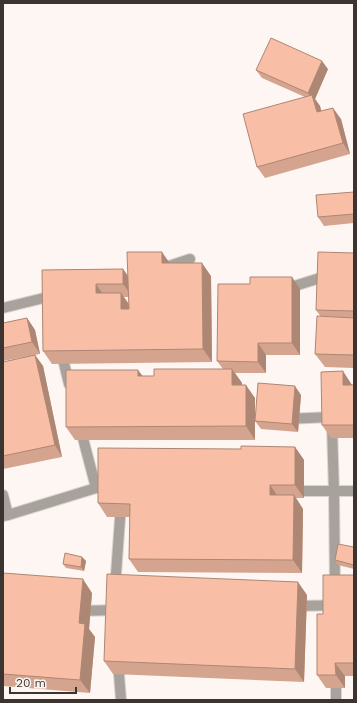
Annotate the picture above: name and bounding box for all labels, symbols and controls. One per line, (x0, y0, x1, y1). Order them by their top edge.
scale bar (10, 669, 76, 695)
text: 20 m (16, 676, 46, 690)

